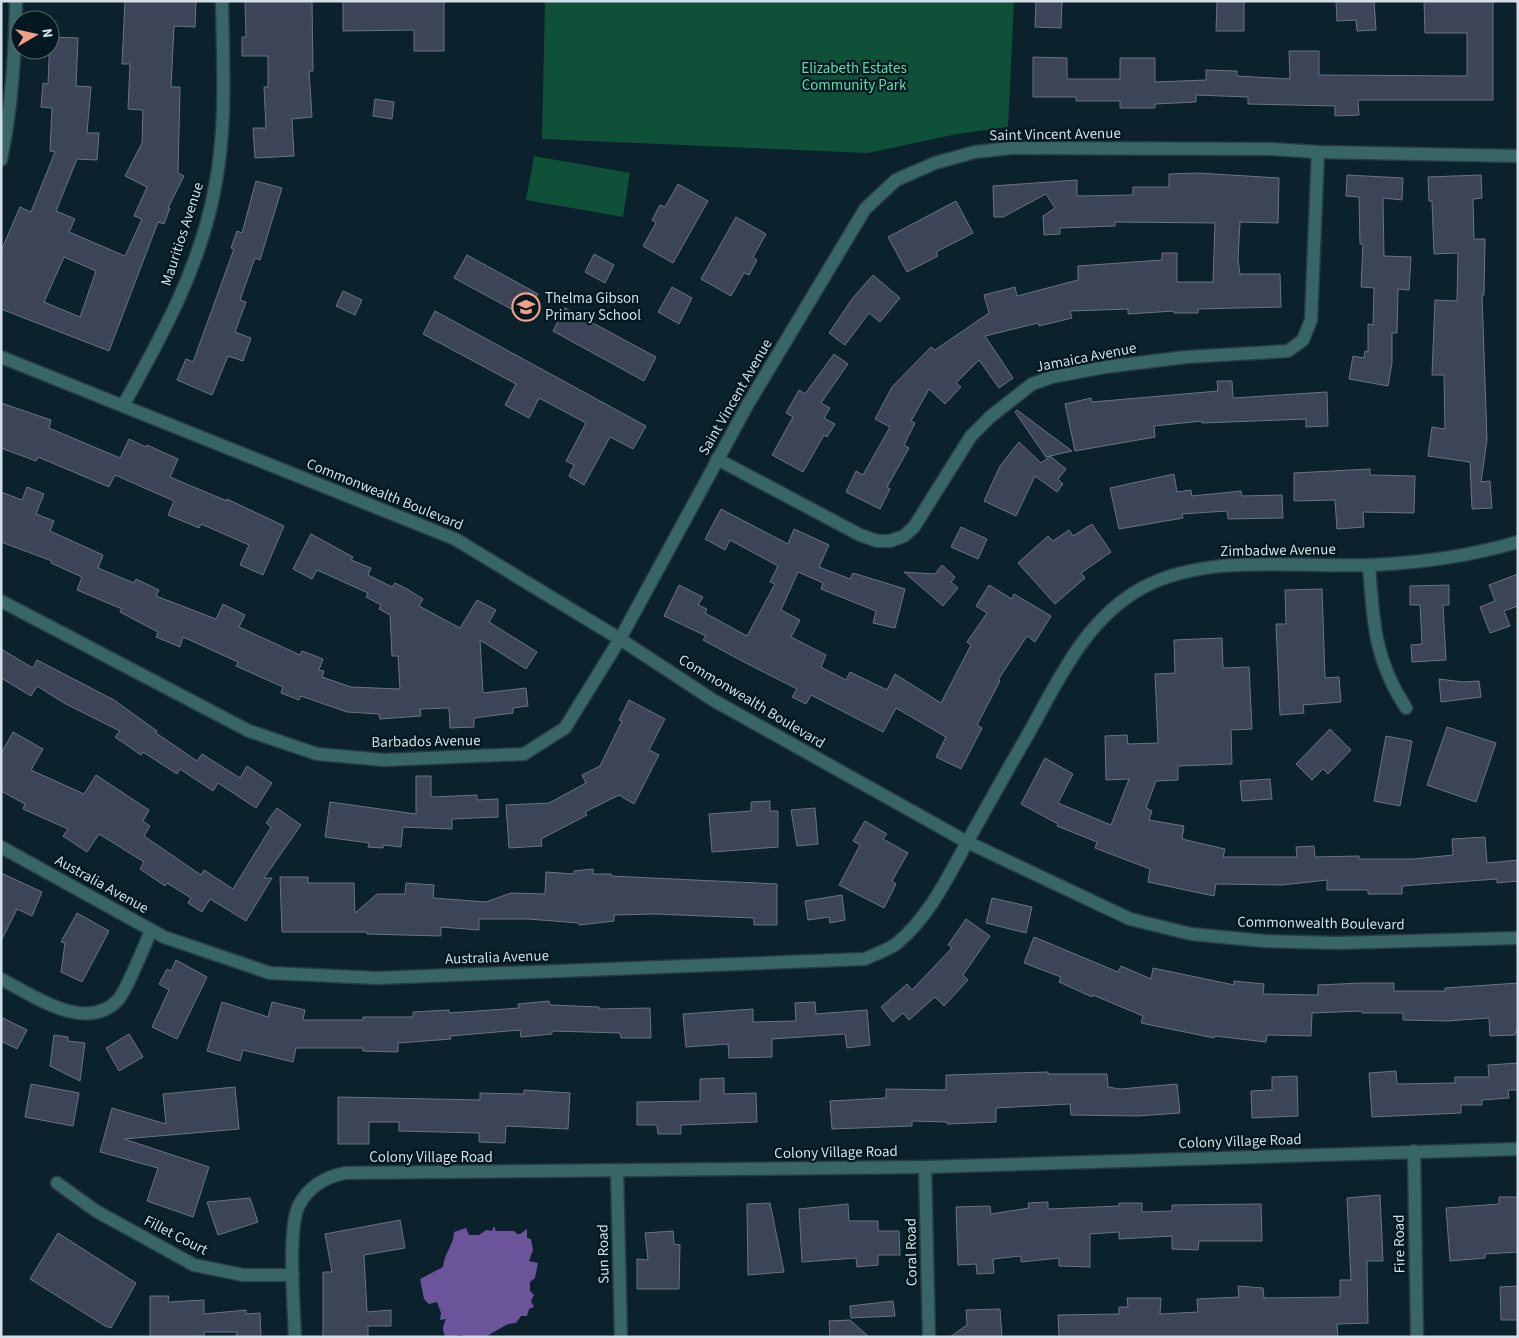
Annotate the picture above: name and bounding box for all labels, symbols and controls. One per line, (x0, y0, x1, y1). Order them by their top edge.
north arrow (10, 10, 60, 60)
text: N (36, 27, 57, 39)
park label: Elizabeth Estates Community Park (801, 58, 907, 96)
street label: Saint Vincent Avenue (989, 123, 1121, 146)
street label: Mauritios Avenue (156, 180, 209, 289)
place label: Thelma Gibson Primary School (545, 288, 641, 326)
school or university icon: Thelma Gibson Primary School (511, 292, 541, 322)
street label: Saint Vincent Avenue (693, 335, 777, 459)
street label: Jamaica Avenue (1034, 337, 1138, 378)
street label: Commonwealth Boulevard (303, 453, 466, 536)
street label: Zimbadwe Avenue (1220, 539, 1336, 562)
street label: Commonwealth Boulevard (675, 649, 829, 754)
street label: Barbados Avenue (371, 730, 481, 753)
street label: Australia Avenue (51, 850, 152, 919)
street label: Commonwealth Boulevard (1237, 912, 1405, 935)
street label: Australia Avenue (445, 945, 549, 970)
street label: Colony Village Road (1178, 1129, 1302, 1154)
street label: Colony Village Road (774, 1141, 898, 1164)
street label: Colony Village Road (369, 1147, 493, 1168)
street label: Fillet Court (140, 1210, 211, 1261)
street label: Fire Road (1388, 1214, 1411, 1274)
street label: Coral Road (900, 1218, 923, 1286)
street label: Sun Road (592, 1224, 615, 1284)

